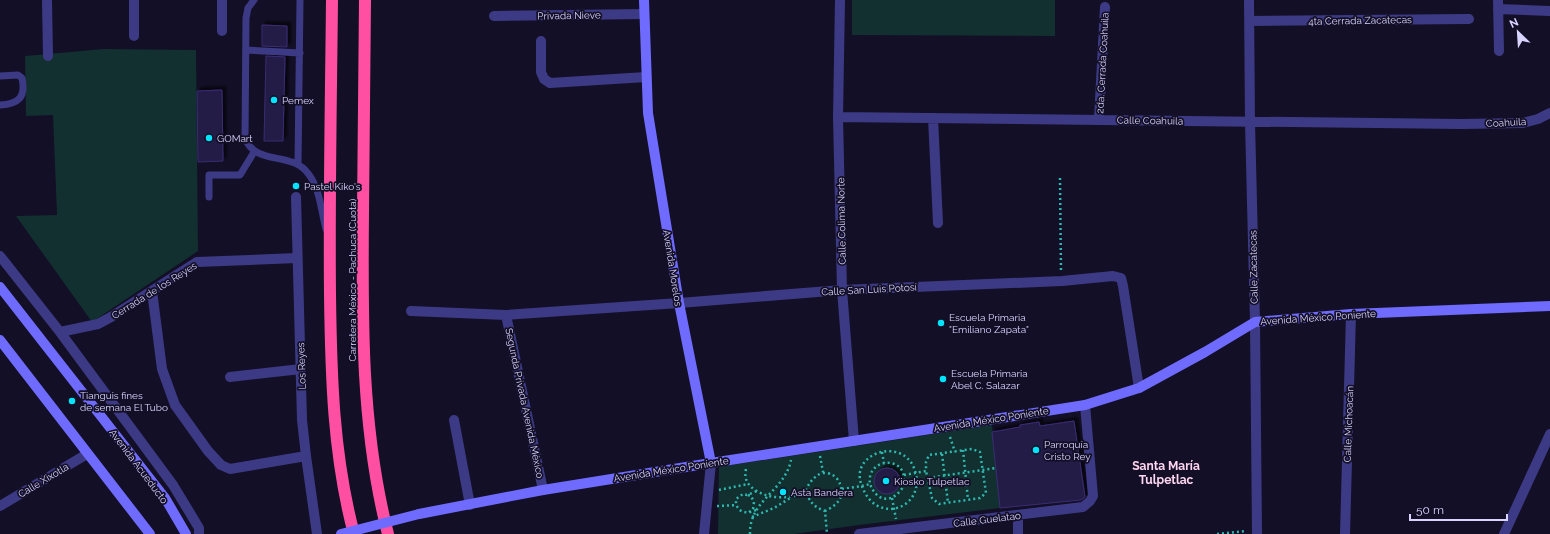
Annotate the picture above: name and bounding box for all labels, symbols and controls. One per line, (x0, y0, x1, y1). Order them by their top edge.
street label: Privada Nieve (537, 9, 601, 22)
street label: 2da. Cerrada Coahuila (1094, 12, 1111, 114)
north arrow (1498, 12, 1538, 52)
street label: 4ta Cerrada Zacatecas (1308, 14, 1412, 27)
text: N (1507, 16, 1521, 31)
marker: Pemex (269, 95, 279, 105)
place label: Pemex (282, 95, 314, 106)
street label: Calle Coahuila (1117, 114, 1183, 127)
street label: Coahuila (1486, 116, 1526, 129)
marker: GOMart (204, 133, 214, 143)
place label: GOMart (217, 133, 253, 144)
street label: Calle Colima Norte (835, 177, 848, 265)
marker: Pastel Kiko's (291, 181, 301, 191)
place label: Pastel Kiko's (304, 181, 361, 192)
street label: Carretera México - Pachuca (Cuota) (347, 198, 358, 361)
street label: Avenida Morelos (661, 229, 684, 307)
street label: Calle Zacatecas (1247, 230, 1260, 304)
street label: Cerrada de los Reyes (110, 260, 199, 321)
street label: Calle San Luis Potosí (821, 281, 918, 297)
street label: Avenida México Poniente (1260, 308, 1376, 327)
place label: Escuela Primaria "Emiliano Zapata" (949, 312, 1029, 335)
marker: Escuela Primaria "Emiliano Zapata" (936, 318, 946, 328)
street label: Segunda Privada Avenida México (503, 327, 546, 479)
street label: Los Reyes (295, 342, 308, 390)
place label: Escuela Primaria Abel C. Salazar (951, 368, 1028, 391)
marker: Escuela Primaria Abel C. Salazar (938, 374, 948, 384)
street label: Calle Michoacán (1342, 385, 1355, 462)
place label: Tianguis fines de semana El Tubo (80, 390, 168, 413)
marker: Tianguis fines de semana El Tubo (67, 396, 77, 406)
street label: Avenida México Poniente (933, 405, 1049, 434)
street label: Avenida Acueducto (107, 427, 170, 506)
place label: Parroquía Cristo Rey (1044, 439, 1091, 462)
marker: Parroquía Cristo Rey (1031, 445, 1041, 455)
street label: Avenida México Poniente (613, 455, 729, 484)
district label: Santa María Tulpetlac (1132, 459, 1200, 487)
street label: Calle Xixotla (16, 461, 70, 500)
marker: Kiosko Tulpetlac (881, 476, 891, 486)
place label: Kiosko Tulpetlac (894, 476, 970, 487)
marker: Asta Bandera (778, 487, 788, 497)
place label: Asta Bandera (791, 487, 853, 498)
scale bar (1410, 496, 1507, 522)
text: 50 m (1416, 503, 1444, 517)
street label: Calle Guelatao (953, 510, 1022, 529)

